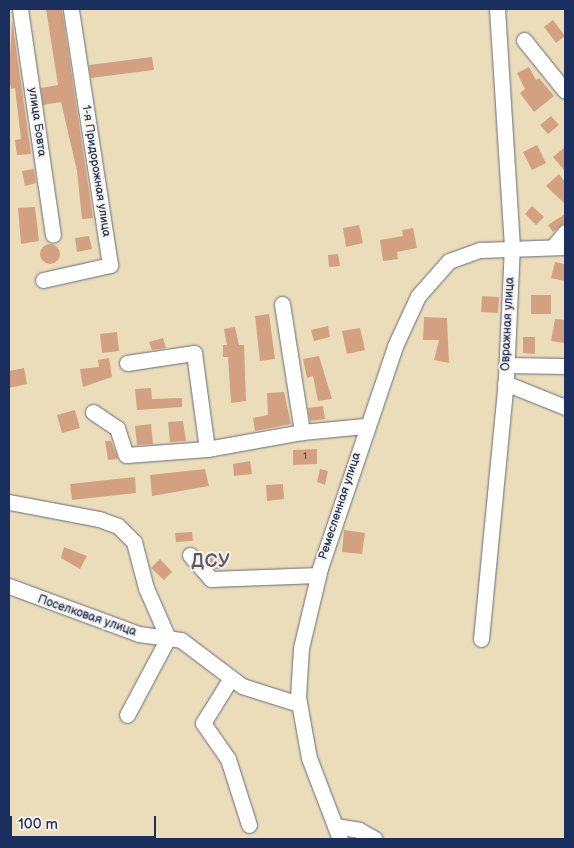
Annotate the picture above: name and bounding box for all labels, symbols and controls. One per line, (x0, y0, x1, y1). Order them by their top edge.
street label: улица Бовта (25, 86, 49, 158)
street label: 1-я Придорожная улица (78, 104, 114, 238)
street label: Овражная улица (498, 277, 518, 371)
house number: 1 (303, 451, 307, 463)
street label: Ремесленная улица (316, 451, 364, 561)
district label: ДСУ (191, 551, 231, 573)
street label: Поселковая улица (36, 592, 138, 640)
scale bar (12, 806, 159, 838)
text: 100 m (18, 815, 58, 834)

